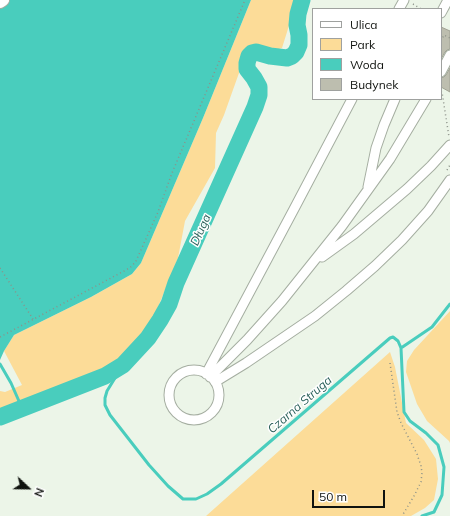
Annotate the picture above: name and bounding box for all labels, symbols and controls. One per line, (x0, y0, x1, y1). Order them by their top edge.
legend (312, 8, 442, 100)
text: Ulica (350, 17, 378, 32)
text: Park (350, 37, 375, 52)
text: Woda (350, 57, 384, 72)
text: Budynek (350, 77, 398, 92)
water label: Długa (188, 212, 214, 248)
water label: Czarna Struga (265, 373, 335, 437)
north arrow (8, 468, 48, 508)
scale bar (314, 482, 387, 508)
text: N (31, 486, 47, 499)
text: 50 m (319, 489, 347, 504)

